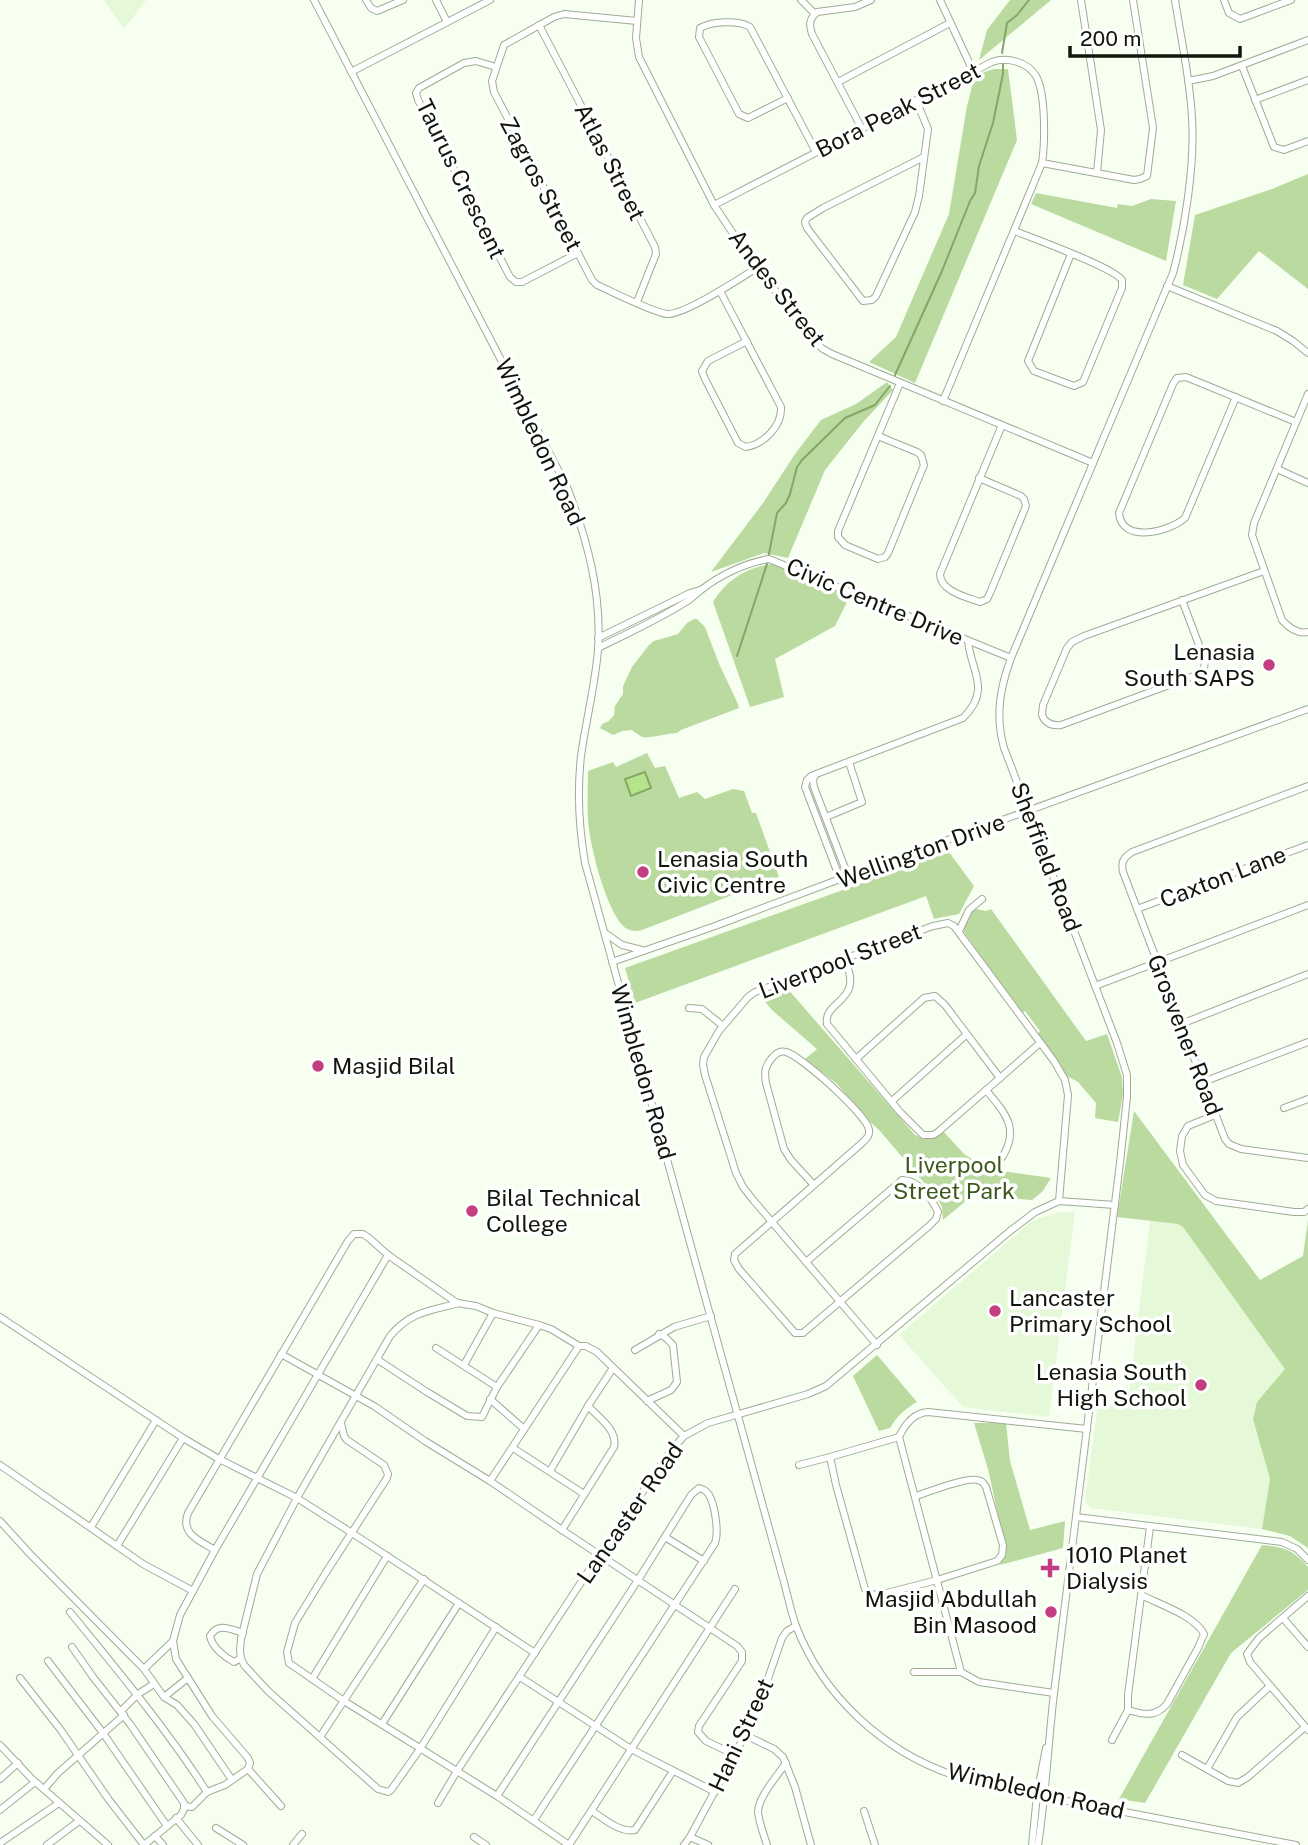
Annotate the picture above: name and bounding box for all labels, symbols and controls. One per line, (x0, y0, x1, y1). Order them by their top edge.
scale bar (1070, 14, 1240, 58)
text: 200 m (1080, 26, 1141, 51)
street label: Bora Peak Street (811, 56, 985, 163)
street label: Taurus Crescent (411, 94, 512, 263)
street label: Atlas Street (569, 99, 651, 225)
street label: Zagros Street (495, 112, 588, 255)
street label: Andes Street (723, 224, 831, 351)
street label: Wimbledon Road (490, 354, 591, 529)
street label: Civic Centre Drive (783, 552, 968, 651)
place label: Lenasia South SAPS (1124, 638, 1255, 691)
marker: Lenasia South SAPS (1261, 657, 1277, 673)
street label: Sheffield Road (1006, 778, 1087, 935)
street label: Wellington Drive (833, 808, 1008, 893)
street label: Caxton Lane (1156, 840, 1290, 913)
place label: Lenasia South Civic Centre (657, 845, 808, 898)
marker: Lenasia South Civic Centre (635, 864, 651, 880)
street label: Liverpool Street (755, 917, 925, 1004)
street label: Grosvener Road (1142, 951, 1229, 1119)
street label: Wimbledon Road (606, 981, 681, 1163)
place label: Masjid Bilal (332, 1052, 456, 1079)
marker: Masjid Bilal (310, 1058, 326, 1074)
park label: Liverpool Street Park (893, 1151, 1015, 1204)
place label: Bilal Technical College (486, 1184, 641, 1237)
marker: Bilal Technical College (464, 1203, 480, 1219)
place label: Lancaster Primary School (1009, 1284, 1172, 1337)
marker: Lancaster Primary School (987, 1303, 1003, 1319)
place label: Lenasia South High School (1036, 1358, 1187, 1411)
marker: Lenasia South High School (1193, 1377, 1209, 1393)
street label: Lancaster Road (571, 1437, 688, 1588)
place label: 1010 Planet Dialysis (1066, 1541, 1187, 1594)
marker: 1010 Planet Dialysis (1040, 1558, 1060, 1578)
place label: Masjid Abdullah Bin Masood (865, 1585, 1037, 1638)
marker: Masjid Abdullah Bin Masood (1043, 1604, 1059, 1620)
street label: Hani Street (703, 1674, 779, 1796)
street label: Wimbledon Road (945, 1757, 1127, 1824)

